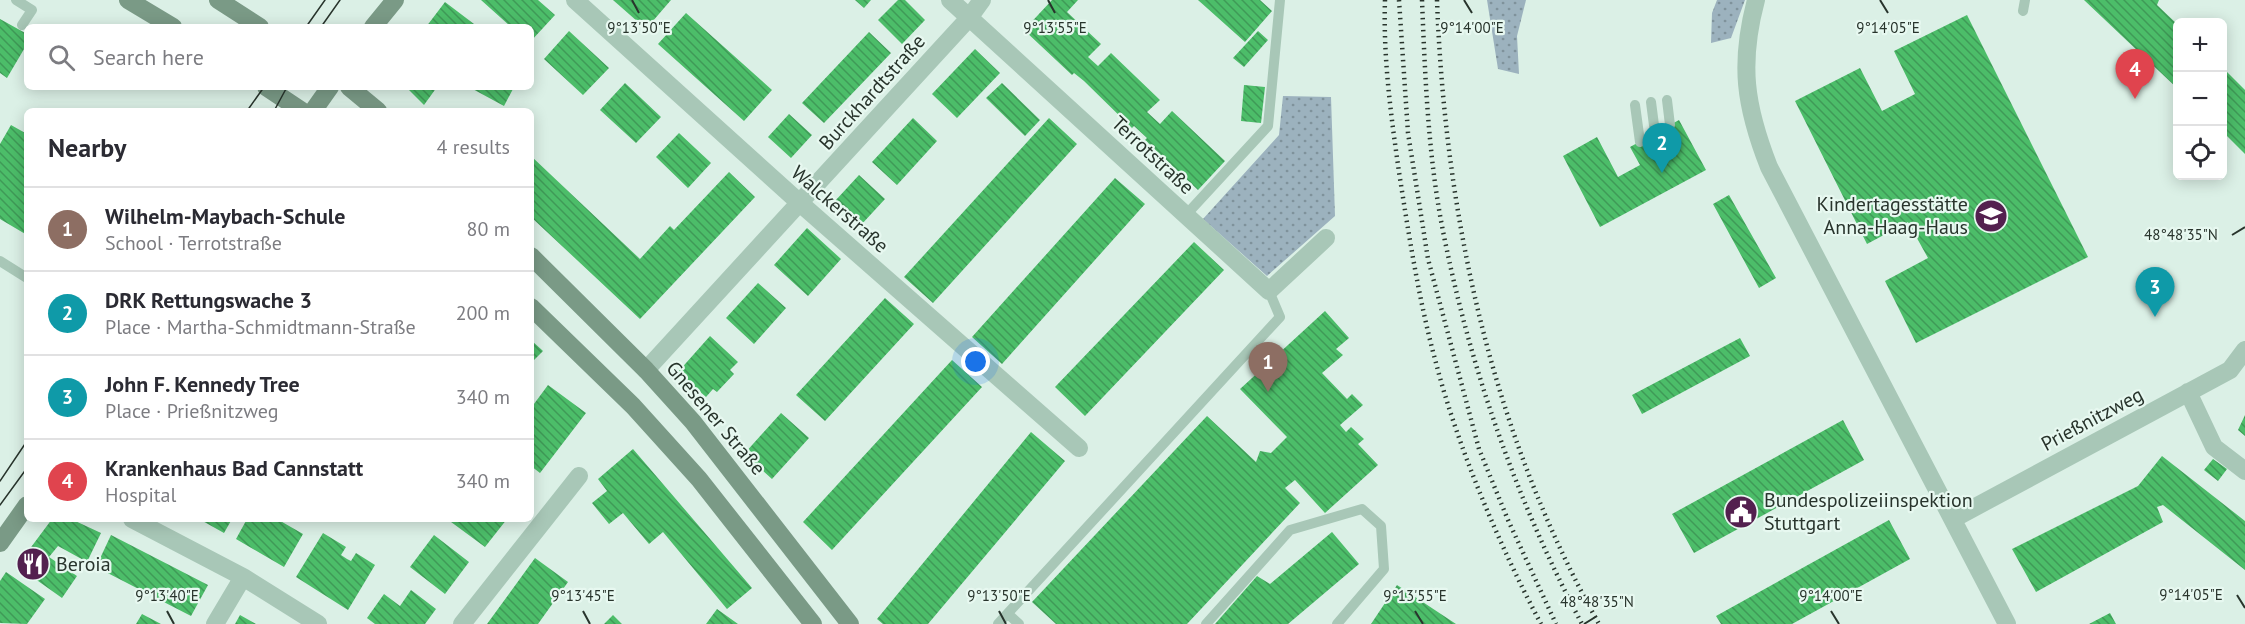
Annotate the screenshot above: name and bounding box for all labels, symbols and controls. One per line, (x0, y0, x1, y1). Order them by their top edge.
text: 9°13'50"E (607, 18, 671, 37)
text: 9°13'55"E (1023, 18, 1087, 37)
text: 9°14'00"E (1440, 18, 1504, 37)
text: 9°14'05"E (1856, 18, 1920, 37)
map controls (2173, 18, 2227, 180)
button: + (2173, 18, 2227, 72)
search box (24, 24, 534, 90)
street label: Burckhardtstraße (813, 29, 931, 155)
icon: search (45, 41, 78, 74)
text: Search here (93, 43, 204, 71)
pin: 4 (2116, 50, 2154, 99)
button: − (2173, 72, 2227, 126)
street label: Terrotstraße (1106, 110, 1200, 200)
pin: 2 (1642, 124, 1682, 173)
button: locate (2173, 126, 2227, 180)
text: Nearby (48, 131, 126, 164)
text: 4 results (437, 134, 510, 160)
street label: Walckerstraße (786, 160, 894, 258)
place label: Kindertagesstätte Anna-Haag-Haus (1817, 191, 1968, 240)
school or university icon: Kindertagesstätte Anna-Haag-Haus (1973, 198, 2009, 234)
text: Wilhelm-Maybach-Schule (105, 202, 345, 230)
text: 1 (62, 216, 73, 242)
text: 80 m (467, 216, 510, 242)
text: 48°48'35"N (2144, 225, 2218, 244)
text: School · Terrotstraße (105, 230, 282, 256)
pin: 3 (2136, 268, 2174, 317)
text: DRK Rettungswache 3 (105, 286, 312, 314)
text: 2 (62, 300, 73, 326)
text: 200 m (456, 300, 510, 326)
text: Place · Martha-Schmidtmann-Straße (105, 314, 416, 340)
pin: 1 (1248, 342, 1288, 392)
your location (961, 347, 990, 376)
street label: Gnesener Straße (661, 356, 771, 480)
text: John F. Kennedy Tree (105, 370, 300, 398)
street label: Prießnitzweg (2037, 381, 2147, 457)
text: 3 (62, 384, 73, 410)
text: 340 m (456, 384, 510, 410)
text: Place · Prießnitzweg (105, 398, 279, 424)
text: Krankenhaus Bad Cannstatt (105, 454, 363, 482)
text: 4 (62, 468, 73, 494)
text: 340 m (456, 468, 510, 494)
text: Hospital (105, 482, 176, 508)
place label: Bundespolizeiinspektion Stuttgart (1764, 487, 1973, 536)
public building icon: Bundespolizeiinspektion Stuttgart (1723, 494, 1759, 530)
restaurant icon: Beroia (15, 546, 51, 582)
place label: Beroia (56, 551, 111, 577)
text: 9°14'05"E (2159, 585, 2223, 604)
text: 9°13'40"E (135, 586, 199, 605)
text: 9°13'45"E (551, 586, 615, 605)
text: 9°13'50"E (967, 586, 1031, 605)
text: 9°13'55"E (1383, 586, 1447, 605)
text: 9°14'00"E (1799, 586, 1863, 605)
text: 48°48'35"N (1560, 592, 1634, 611)

